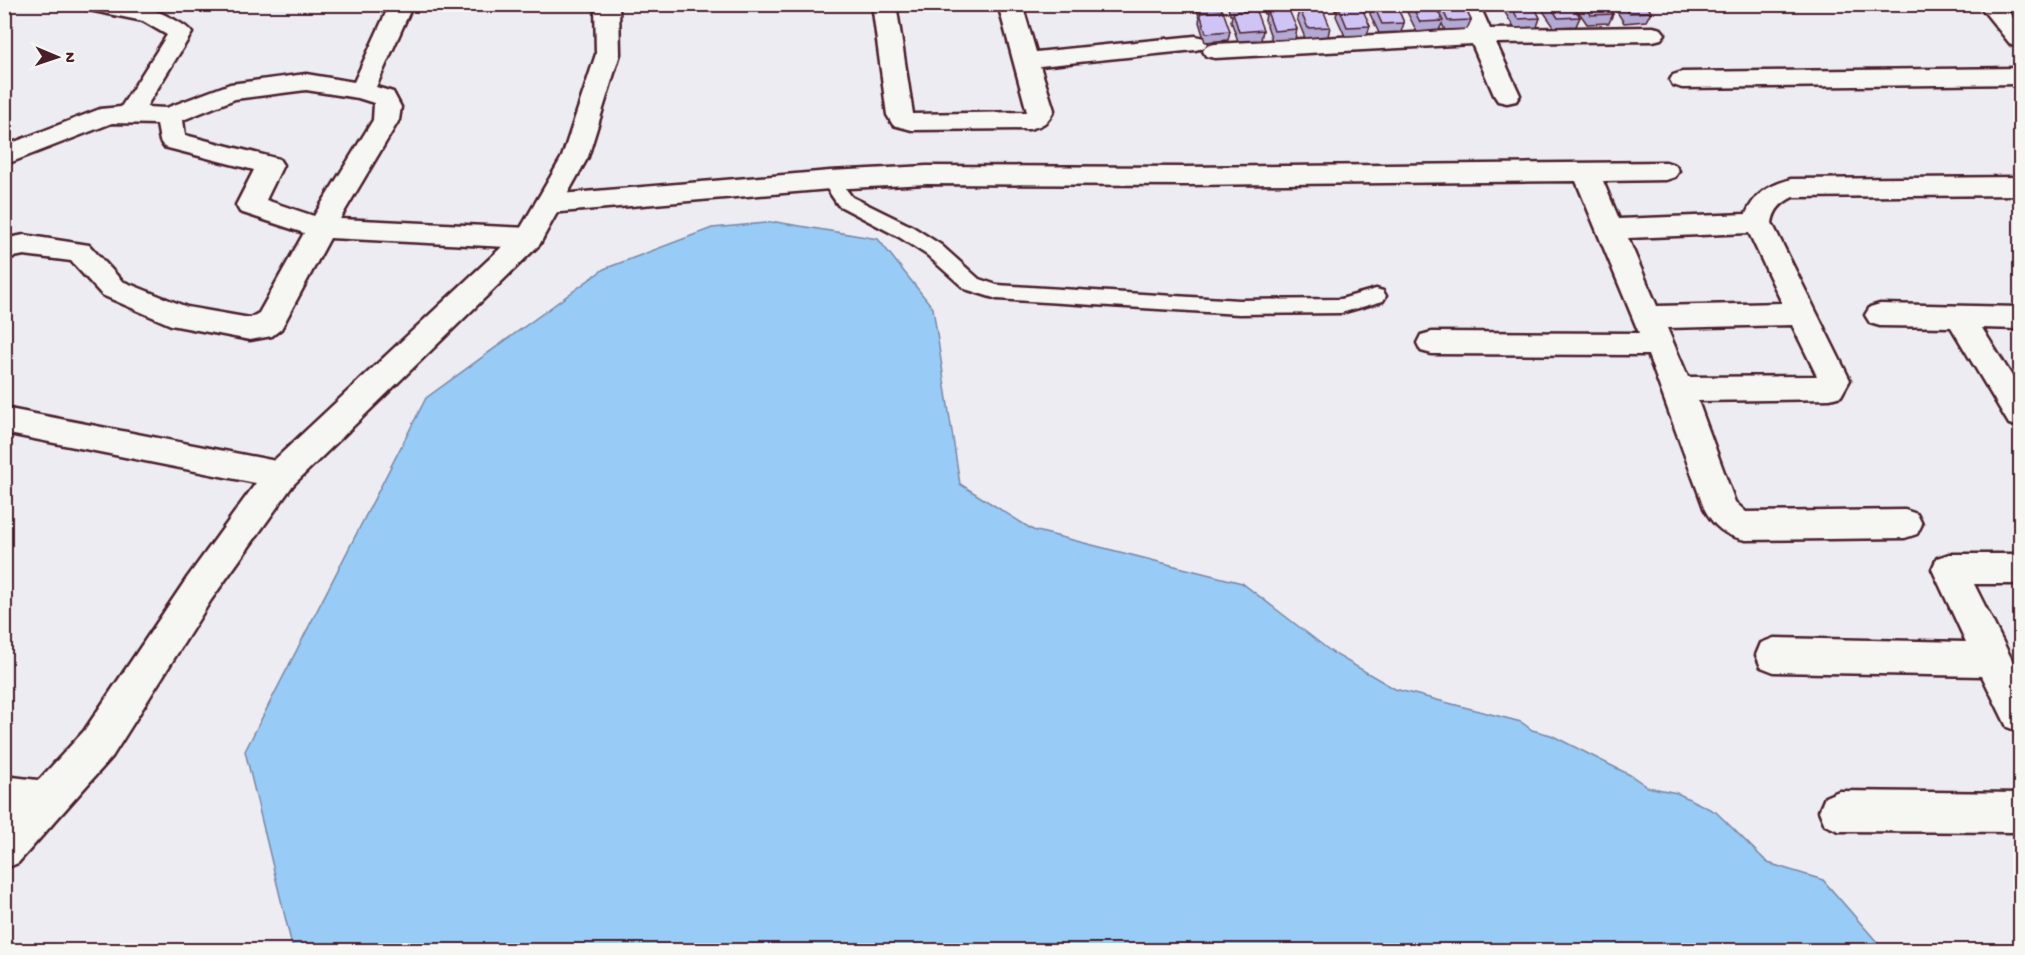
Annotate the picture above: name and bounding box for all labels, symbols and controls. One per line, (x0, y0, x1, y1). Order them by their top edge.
north arrow (27, 27, 87, 87)
text: N (59, 52, 78, 64)

